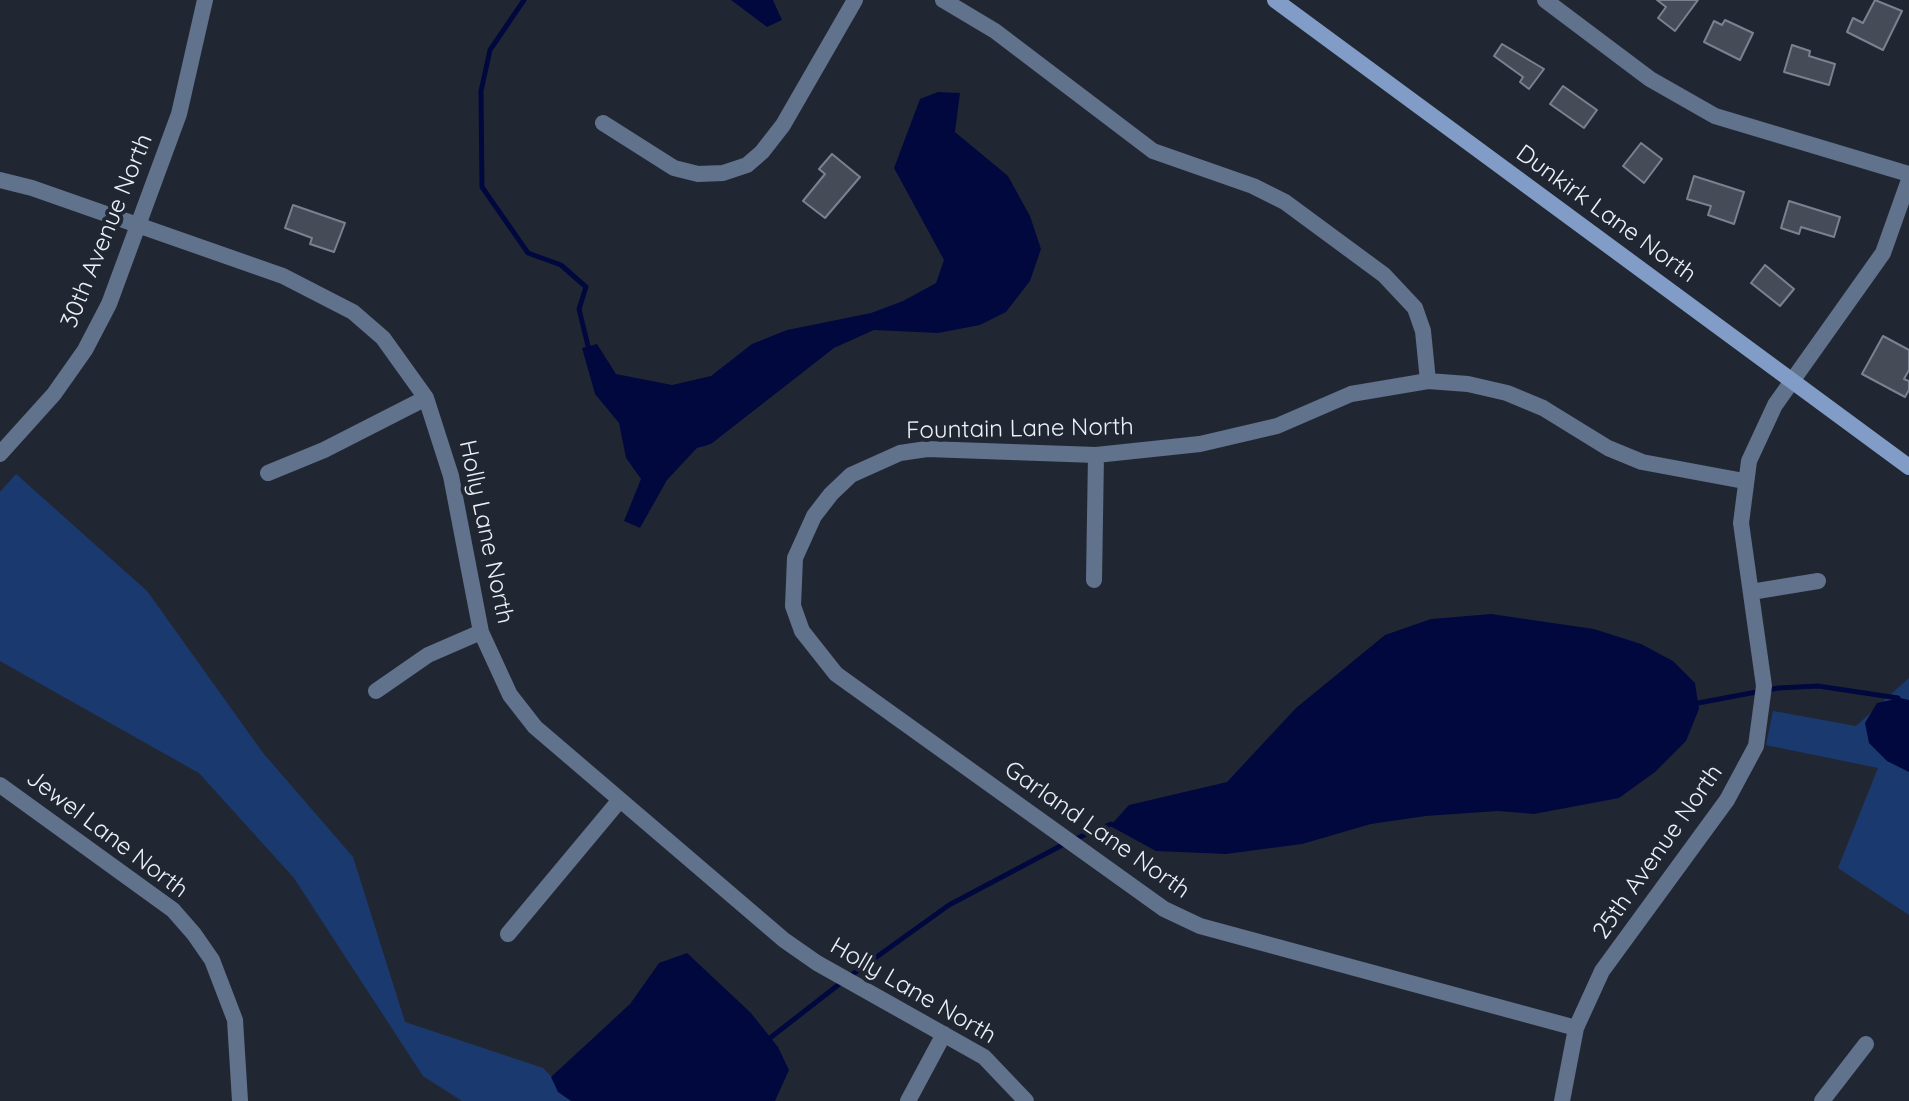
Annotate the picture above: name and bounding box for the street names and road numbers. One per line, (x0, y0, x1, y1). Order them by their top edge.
street label: 30th Avenue North (55, 130, 159, 332)
street label: Dunkirk Lane North (1510, 139, 1702, 289)
street label: Fountain Lane North (906, 413, 1134, 445)
street label: Holly Lane North (452, 438, 520, 626)
street label: Garland Lane North (999, 755, 1195, 905)
street label: 25th Avenue North (1587, 759, 1729, 945)
street label: Jewel Lane North (20, 764, 194, 904)
street label: Holly Lane North (825, 932, 1001, 1050)

